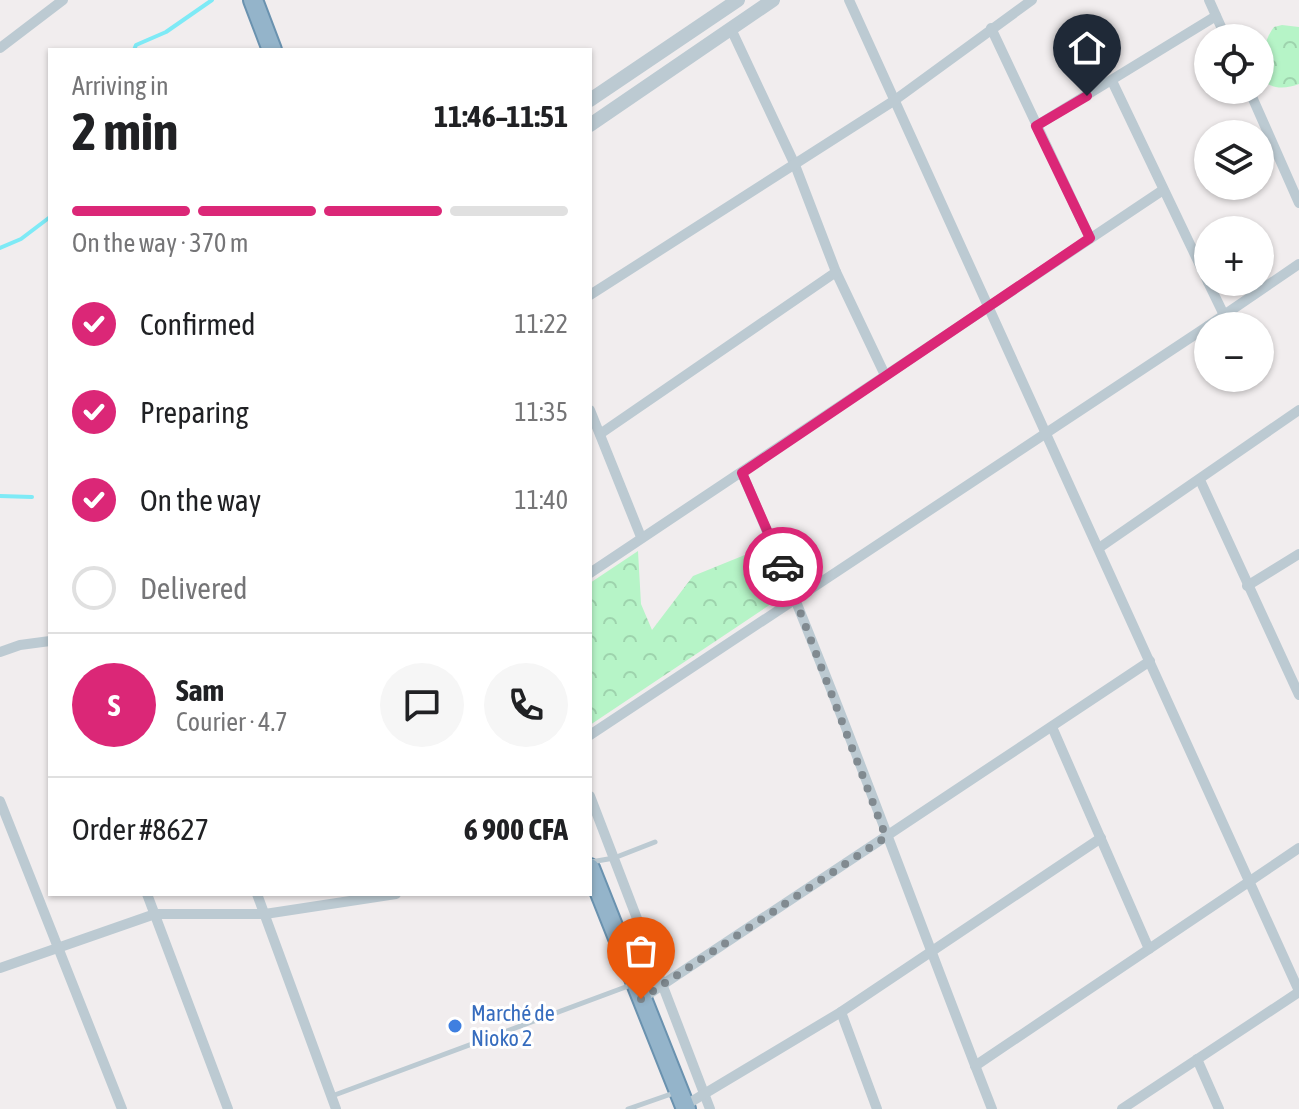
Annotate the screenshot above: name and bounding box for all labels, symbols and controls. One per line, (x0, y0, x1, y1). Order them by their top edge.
pin (1053, 14.0, 1121, 96)
map controls (1194, 24, 1274, 392)
button: locate (1194, 24, 1274, 104)
icon: home (1065, 26, 1109, 70)
text: Arriving in (72, 71, 169, 101)
text: 11:46–11:51 (434, 99, 568, 133)
text: 2 min (72, 101, 178, 161)
button: layers (1194, 120, 1274, 200)
button: + (1194, 216, 1274, 296)
text: On the way · 370 m (72, 228, 249, 258)
icon: check (72, 302, 116, 346)
text: Confirmed (140, 307, 255, 341)
text: 11:22 (514, 309, 568, 339)
button: − (1194, 312, 1274, 392)
icon: check (72, 390, 116, 434)
text: Preparing (140, 395, 249, 429)
text: 11:35 (514, 397, 568, 427)
icon: check (72, 478, 116, 522)
text: On the way (140, 483, 261, 517)
text: 11:40 (514, 485, 568, 515)
courier (743, 527, 823, 607)
icon: car (761, 545, 805, 589)
text: Delivered (140, 571, 248, 605)
button: chat (380, 663, 464, 747)
button: phone (484, 663, 568, 747)
text: Sam (176, 673, 224, 707)
text: S (108, 688, 120, 722)
text: Courier · 4.7 (176, 707, 287, 737)
text: Order #8627 (72, 812, 209, 846)
text: 6 900 CFA (464, 812, 568, 846)
pin (607, 917, 675, 999)
icon: bag (619, 929, 663, 973)
place label: Marché de Nioko 2 (471, 1000, 555, 1051)
marker: Marché de Nioko 2 (446, 1017, 464, 1035)

